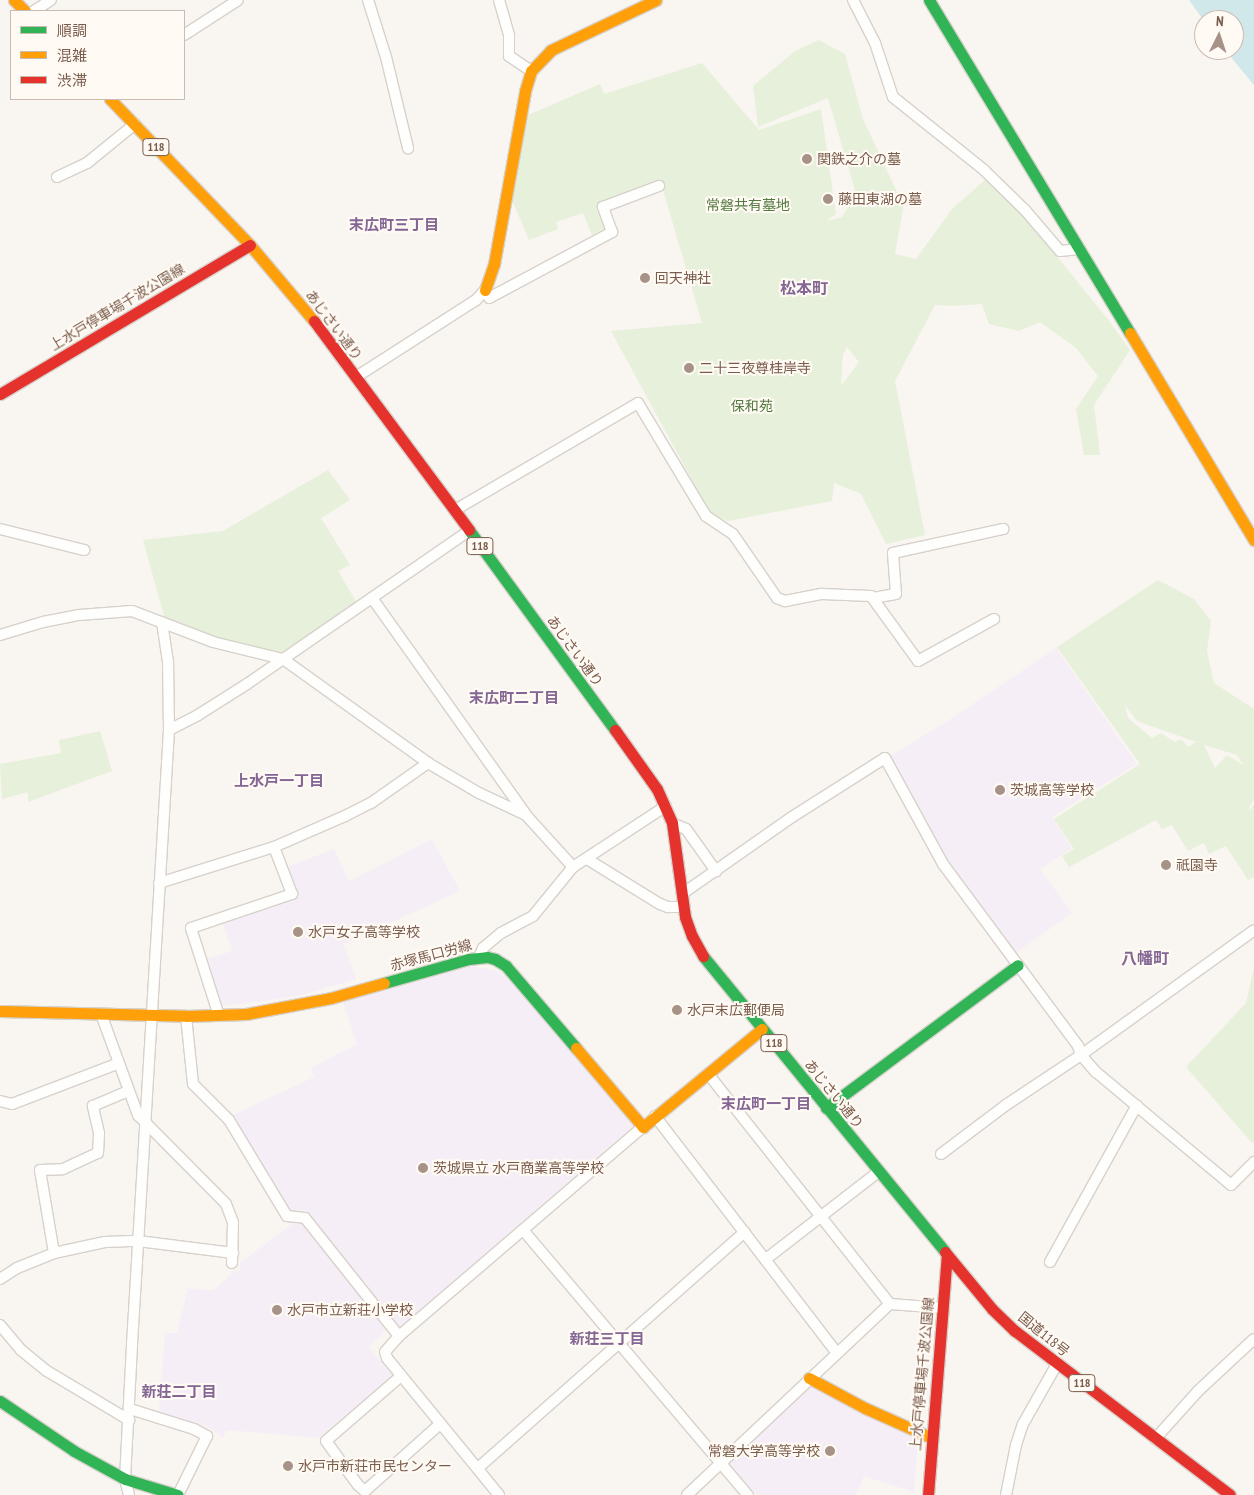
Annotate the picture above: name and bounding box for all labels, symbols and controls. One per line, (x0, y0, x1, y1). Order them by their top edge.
legend (10, 10, 185, 100)
north arrow (1194, 10, 1244, 60)
text: N (1216, 12, 1224, 30)
text: 順調 (57, 21, 87, 40)
text: 混雑 (57, 46, 87, 65)
text: 渋滞 (57, 71, 87, 90)
road number: 118 (142, 138, 170, 156)
place label: 関鉄之介の墓 (817, 151, 901, 167)
marker: 関鉄之介の墓 (801, 153, 813, 165)
place label: 藤田東湖の墓 (838, 191, 922, 207)
marker: 藤田東湖の墓 (822, 193, 834, 205)
park label: 常磐共有墓地 (706, 197, 790, 213)
district label: 末広町三丁目 (349, 216, 439, 234)
street label: 上水戸停車場千波公園線 (47, 260, 187, 354)
place label: 回天神社 (655, 270, 711, 286)
marker: 回天神社 (639, 272, 651, 284)
district label: 松本町 (780, 278, 828, 298)
street label: あじさい通り (302, 286, 366, 364)
place label: 二十三夜尊桂岸寺 (699, 360, 811, 376)
marker: 二十三夜尊桂岸寺 (683, 362, 695, 374)
park label: 保和苑 (731, 398, 773, 414)
road number: 118 (466, 536, 494, 556)
street label: あじさい通り (544, 612, 606, 690)
district label: 末広町二丁目 (469, 689, 559, 707)
district label: 上水戸一丁目 (234, 772, 324, 790)
place label: 茨城高等学校 (1010, 782, 1094, 798)
marker: 茨城高等学校 (994, 784, 1006, 796)
place label: 祇園寺 (1176, 857, 1218, 873)
marker: 祇園寺 (1160, 859, 1172, 871)
place label: 水戸女子高等学校 (308, 924, 420, 940)
marker: 水戸女子高等学校 (292, 926, 304, 938)
street label: 赤塚馬口労線 (388, 936, 474, 974)
district label: 八幡町 (1121, 948, 1169, 968)
place label: 水戸末広郵便局 (687, 1002, 785, 1018)
marker: 水戸末広郵便局 (671, 1004, 683, 1016)
road number: 118 (760, 1034, 788, 1052)
street label: あじさい通り (801, 1056, 867, 1132)
district label: 末広町一丁目 (721, 1095, 811, 1113)
place label: 茨城県立 水戸商業高等学校 (433, 1160, 604, 1176)
marker: 茨城県立 水戸商業高等学校 (417, 1162, 429, 1174)
street label: 上水戸停車場千波公園線 (907, 1297, 937, 1451)
place label: 水戸市立新荘小学校 (287, 1302, 413, 1318)
marker: 水戸市立新荘小学校 (271, 1304, 283, 1316)
street label: 国道118号 (1015, 1308, 1073, 1360)
district label: 新荘三丁目 (570, 1330, 644, 1348)
road number: 118 (1068, 1374, 1096, 1392)
district label: 新荘二丁目 (142, 1383, 216, 1401)
place label: 常磐大学高等学校 (708, 1443, 820, 1459)
marker: 常磐大学高等学校 (824, 1445, 836, 1457)
place label: 水戸市新荘市民センター (298, 1458, 452, 1474)
marker: 水戸市新荘市民センター (282, 1460, 294, 1472)

